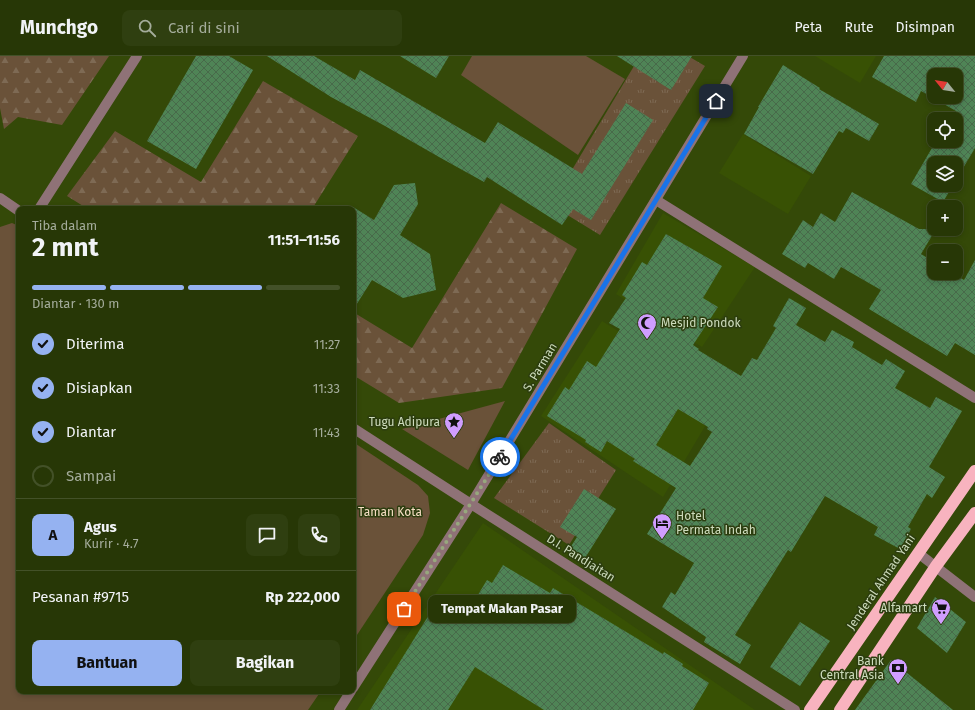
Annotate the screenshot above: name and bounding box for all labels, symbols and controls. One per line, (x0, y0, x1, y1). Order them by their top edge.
search box (122, 10, 402, 46)
text: Munchgo (20, 16, 98, 39)
icon: search (136, 17, 158, 39)
text: Cari di sini (168, 19, 240, 37)
text: Peta (795, 19, 822, 36)
text: Rute (844, 19, 874, 36)
text: Disimpan (896, 19, 955, 36)
north arrow (927, 68, 963, 104)
map controls (927, 68, 963, 280)
pin (699, 84, 733, 118)
icon: home (705, 90, 727, 112)
button: locate (927, 112, 963, 148)
button: layers (927, 156, 963, 192)
button: + (927, 200, 963, 236)
text: Tiba dalam (32, 218, 97, 233)
text: 11:51–11:56 (268, 231, 340, 249)
text: 2 mnt (32, 232, 99, 263)
button: − (927, 244, 963, 280)
text: Diantar · 130 m (32, 296, 119, 311)
mosque icon: Mesjid Pondok (636, 312, 658, 340)
place label: Mesjid Pondok (661, 316, 741, 330)
icon: check (32, 333, 54, 355)
text: Diterima (66, 335, 124, 353)
text: 11:27 (314, 337, 340, 352)
street label: S. Parman (520, 340, 560, 394)
icon: check (32, 377, 54, 399)
text: Disiapkan (66, 379, 133, 397)
text: 11:33 (313, 381, 340, 396)
place icon: Tugu Adipura (443, 411, 465, 439)
place label: Tugu Adipura (369, 415, 440, 429)
icon: check (32, 421, 54, 443)
text: Diantar (66, 423, 116, 441)
text: 11:43 (313, 425, 340, 440)
courier (480, 437, 520, 477)
icon: bike (489, 446, 511, 468)
text: Sampai (66, 467, 116, 485)
park label: Taman Kota (358, 505, 422, 519)
place label: Hotel Permata Indah (676, 509, 756, 537)
hotel icon: Hotel Permata Indah (651, 512, 673, 540)
button: chat (246, 514, 288, 556)
button: phone (298, 514, 340, 556)
text: Agus (84, 518, 117, 536)
text: A (49, 526, 57, 544)
street label: D.I. Pandjaitan (544, 531, 618, 585)
street label: Jenderal Ahmad Yani (844, 532, 918, 632)
text: Kurir · 4.7 (84, 536, 139, 551)
text: Pesanan #9715 (32, 588, 129, 606)
text: Rp 222,000 (265, 588, 340, 606)
pin (387, 592, 421, 626)
callout: Tempat Makan Pasar (428, 595, 576, 623)
supermarket icon: Alfamart (930, 597, 952, 625)
icon: bag (393, 598, 415, 620)
text: Tempat Makan Pasar (441, 601, 563, 616)
place label: Alfamart (881, 601, 928, 615)
button: Bantuan (32, 640, 182, 686)
button: Bagikan (190, 640, 340, 686)
place label: Bank Central Asia (820, 654, 885, 682)
bank icon: Bank Central Asia (887, 657, 909, 685)

